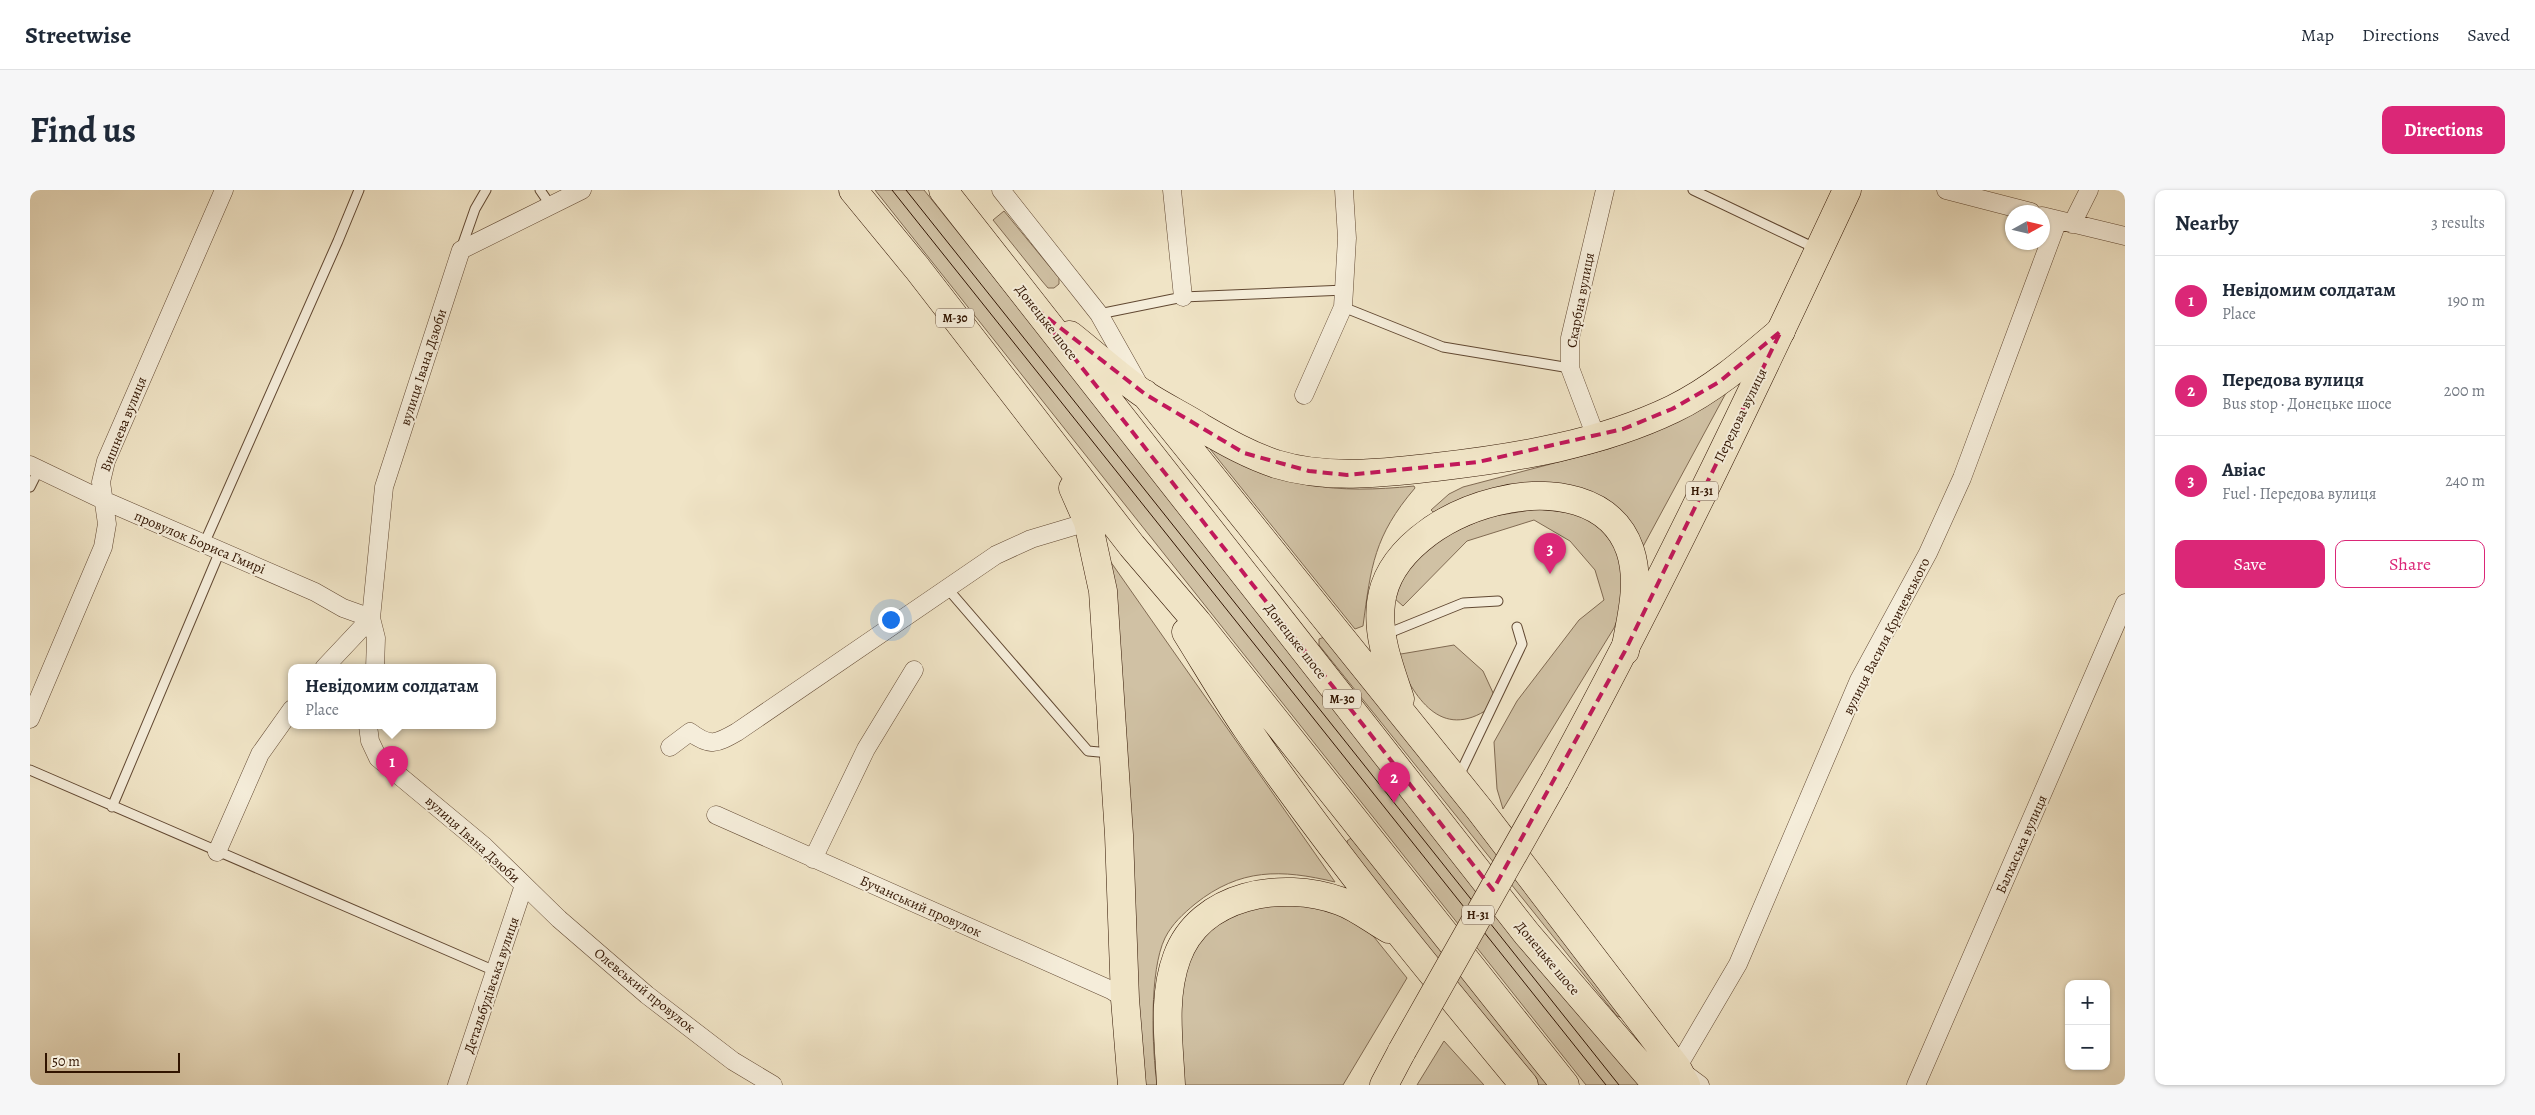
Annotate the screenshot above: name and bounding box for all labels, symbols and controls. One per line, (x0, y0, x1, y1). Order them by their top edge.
text: Streetwise (25, 19, 131, 51)
text: Map (2301, 23, 2334, 47)
text: Directions (2362, 23, 2439, 47)
text: Saved (2467, 23, 2510, 47)
text: Find us (30, 106, 136, 154)
button: Directions (2382, 106, 2505, 154)
north arrow (2005, 205, 2050, 250)
text: Nearby (2175, 209, 2238, 237)
text: 3 results (2431, 212, 2485, 234)
street label: Скарбна вулиця (1562, 251, 1599, 349)
text: Невідомим солдатам (2222, 277, 2396, 303)
street label: Донецьке шосе (1011, 280, 1082, 364)
text: 1 (2188, 290, 2194, 312)
text: 190 m (2447, 290, 2485, 312)
text: Place (2222, 303, 2256, 325)
street label: вулиця Івана Дзюби (396, 306, 451, 428)
road number: М-30 (936, 309, 974, 328)
street label: Передова вулиця (1709, 365, 1772, 465)
text: Передова вулиця (2222, 367, 2364, 393)
street label: Вишнева вулиця (96, 374, 151, 475)
text: 2 (2187, 380, 2195, 402)
text: 200 m (2444, 380, 2485, 402)
text: Bus stop · Донецьке шосе (2222, 393, 2392, 415)
text: Авіас (2222, 457, 2266, 483)
text: 3 (2188, 470, 2194, 492)
text: 240 m (2445, 470, 2485, 492)
road number: Н-31 (1686, 482, 1718, 500)
text: Fuel · Передова вулиця (2222, 483, 2376, 505)
street label: провулок Бориса Гмирі (131, 506, 268, 579)
pin: 3 (1534, 533, 1566, 574)
button: Save (2175, 540, 2325, 588)
button: Share (2335, 540, 2485, 588)
street label: вулиця Василя Кричевського (1838, 554, 1934, 718)
street label: Донецьке шосе (1260, 599, 1331, 683)
your location (878, 607, 904, 633)
popup (288, 664, 496, 729)
text: Невідомим солдатам (305, 673, 479, 699)
road number: М-30 (1323, 689, 1361, 708)
text: Place (305, 699, 339, 721)
pin: 1 (376, 746, 408, 787)
pin: 2 (1378, 762, 1410, 803)
street label: вулиця Івана Дзюби (421, 792, 524, 887)
street label: Балхаська вулиця (1991, 792, 2052, 896)
street label: Бучанський провулок (857, 871, 985, 942)
road number: Н-31 (1462, 906, 1494, 924)
street label: Детальбудівська вулиця (459, 914, 524, 1056)
street label: Донецьке шосе (1511, 917, 1584, 999)
street label: Олевський провулок (590, 944, 699, 1037)
map controls (2065, 980, 2110, 1070)
button: + (2065, 980, 2110, 1025)
button: − (2065, 1025, 2110, 1070)
scale bar (45, 1050, 180, 1073)
text: 50 m (52, 1052, 80, 1071)

